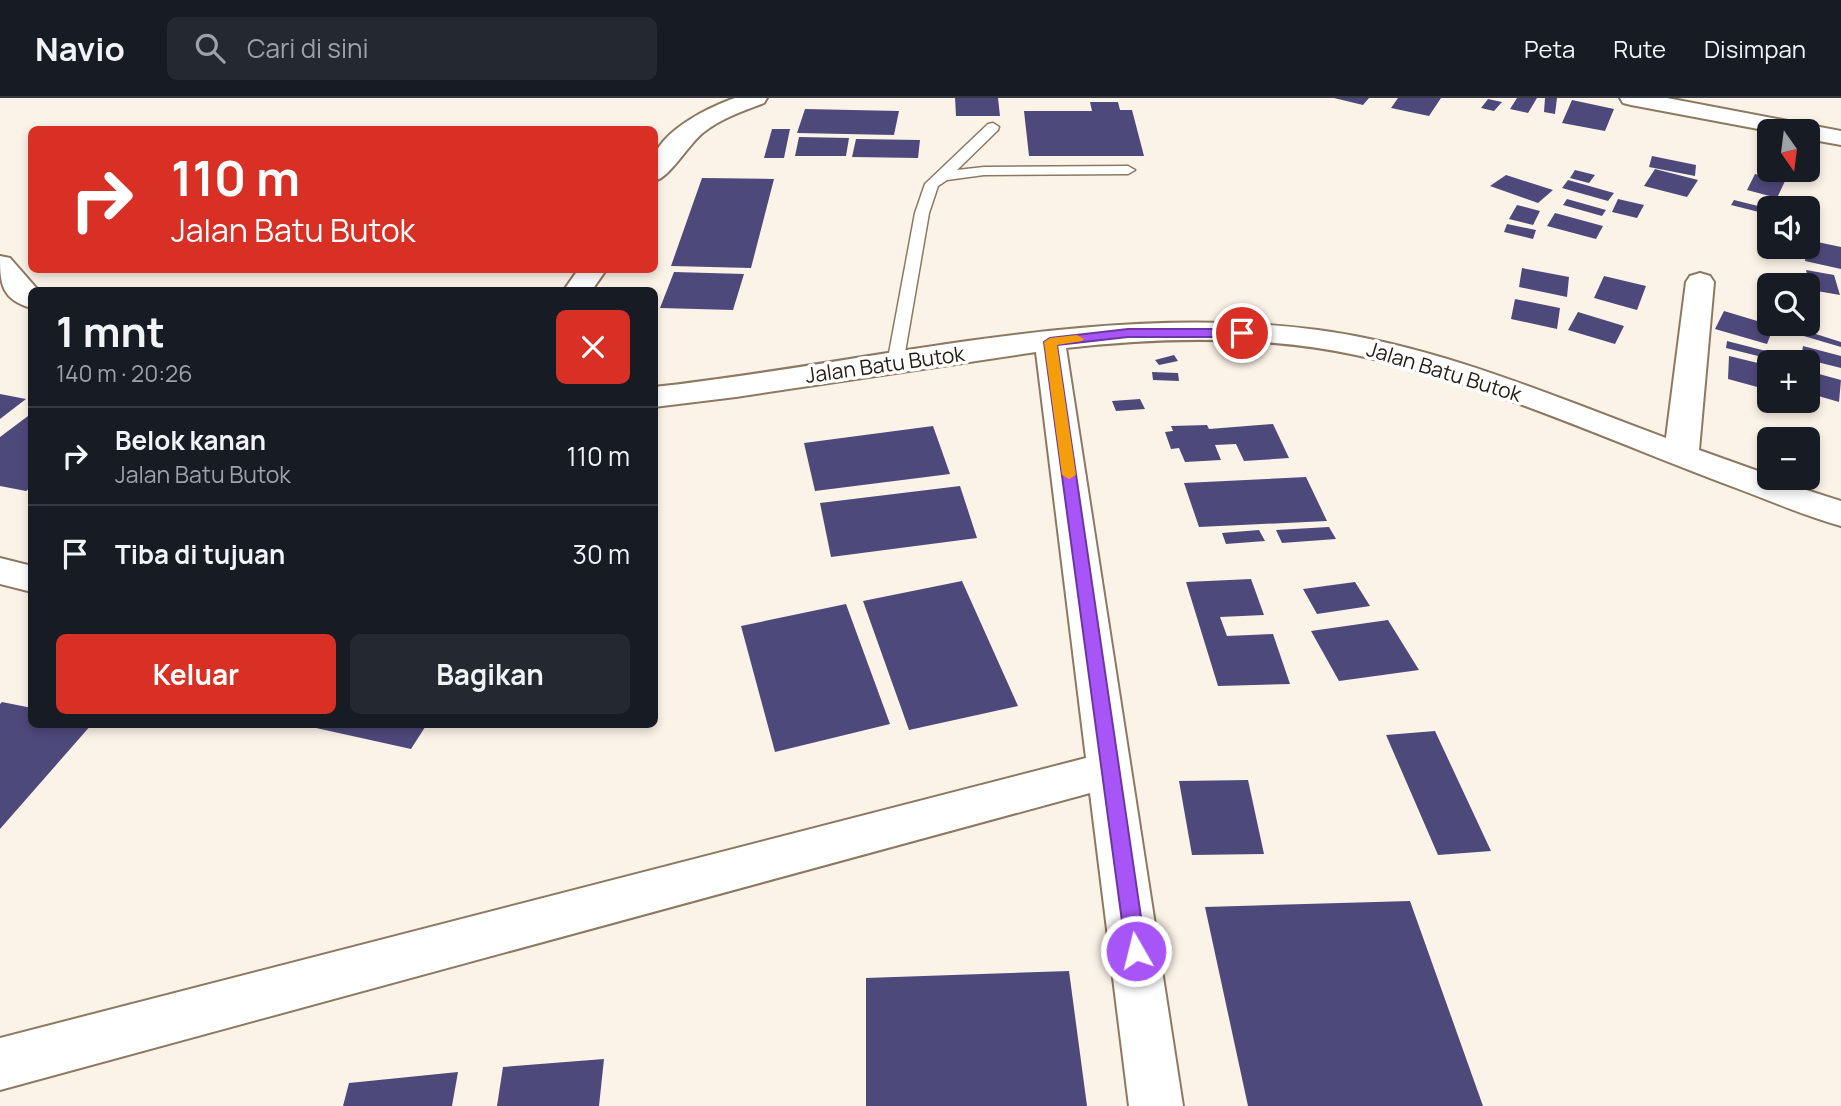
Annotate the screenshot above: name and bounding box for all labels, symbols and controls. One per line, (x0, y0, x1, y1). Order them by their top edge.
search box (167, 17, 657, 80)
text: Navio (35, 26, 125, 71)
icon: search (191, 29, 229, 67)
text: Cari di sini (247, 30, 369, 66)
text: Peta (1524, 32, 1575, 65)
text: Rute (1613, 32, 1666, 65)
text: Disimpan (1704, 32, 1806, 65)
north arrow (1757, 119, 1820, 182)
map controls (1757, 119, 1820, 490)
text: 110 m (171, 144, 300, 211)
icon: right (56, 154, 147, 245)
button: sound (1757, 196, 1820, 259)
text: Jalan Batu Butok (171, 208, 415, 252)
button: search (1757, 273, 1820, 336)
text: 1 mnt (56, 302, 165, 360)
pin (1212, 303, 1272, 363)
button: close (556, 310, 630, 384)
icon: arrive (1223, 314, 1261, 352)
street label: Jalan Batu Butok (1363, 334, 1526, 408)
street label: Jalan Batu Butok (803, 339, 967, 389)
button: + (1757, 350, 1820, 413)
text: 140 m · 20:26 (56, 357, 192, 389)
text: Belok kanan (115, 422, 266, 458)
button: − (1757, 427, 1820, 490)
icon: right (56, 437, 94, 475)
text: 110 m (567, 438, 630, 474)
text: Jalan Batu Butok (115, 458, 291, 490)
icon: arrive (56, 535, 94, 573)
text: Tiba di tujuan (115, 536, 285, 572)
text: 30 m (573, 536, 630, 572)
button: Keluar (56, 634, 336, 714)
button: Bagikan (350, 634, 630, 714)
position arrow (1099, 914, 1173, 988)

